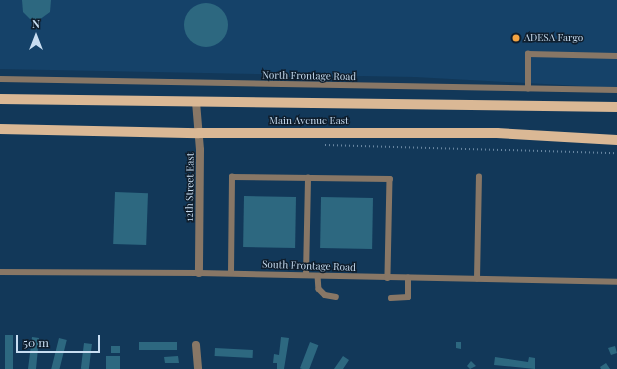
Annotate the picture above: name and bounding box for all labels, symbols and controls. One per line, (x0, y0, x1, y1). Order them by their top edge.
north arrow (16, 16, 56, 56)
text: N (32, 16, 40, 31)
place label: ADESA Fargo (524, 32, 583, 44)
marker: ADESA Fargo (511, 33, 521, 43)
street label: North Frontage Road (262, 69, 356, 83)
street label: Main Avenue East (269, 115, 349, 127)
street label: 12th Street East (183, 152, 197, 222)
street label: South Frontage Road (262, 258, 356, 274)
scale bar (18, 327, 102, 353)
text: 50 m (23, 334, 49, 350)

